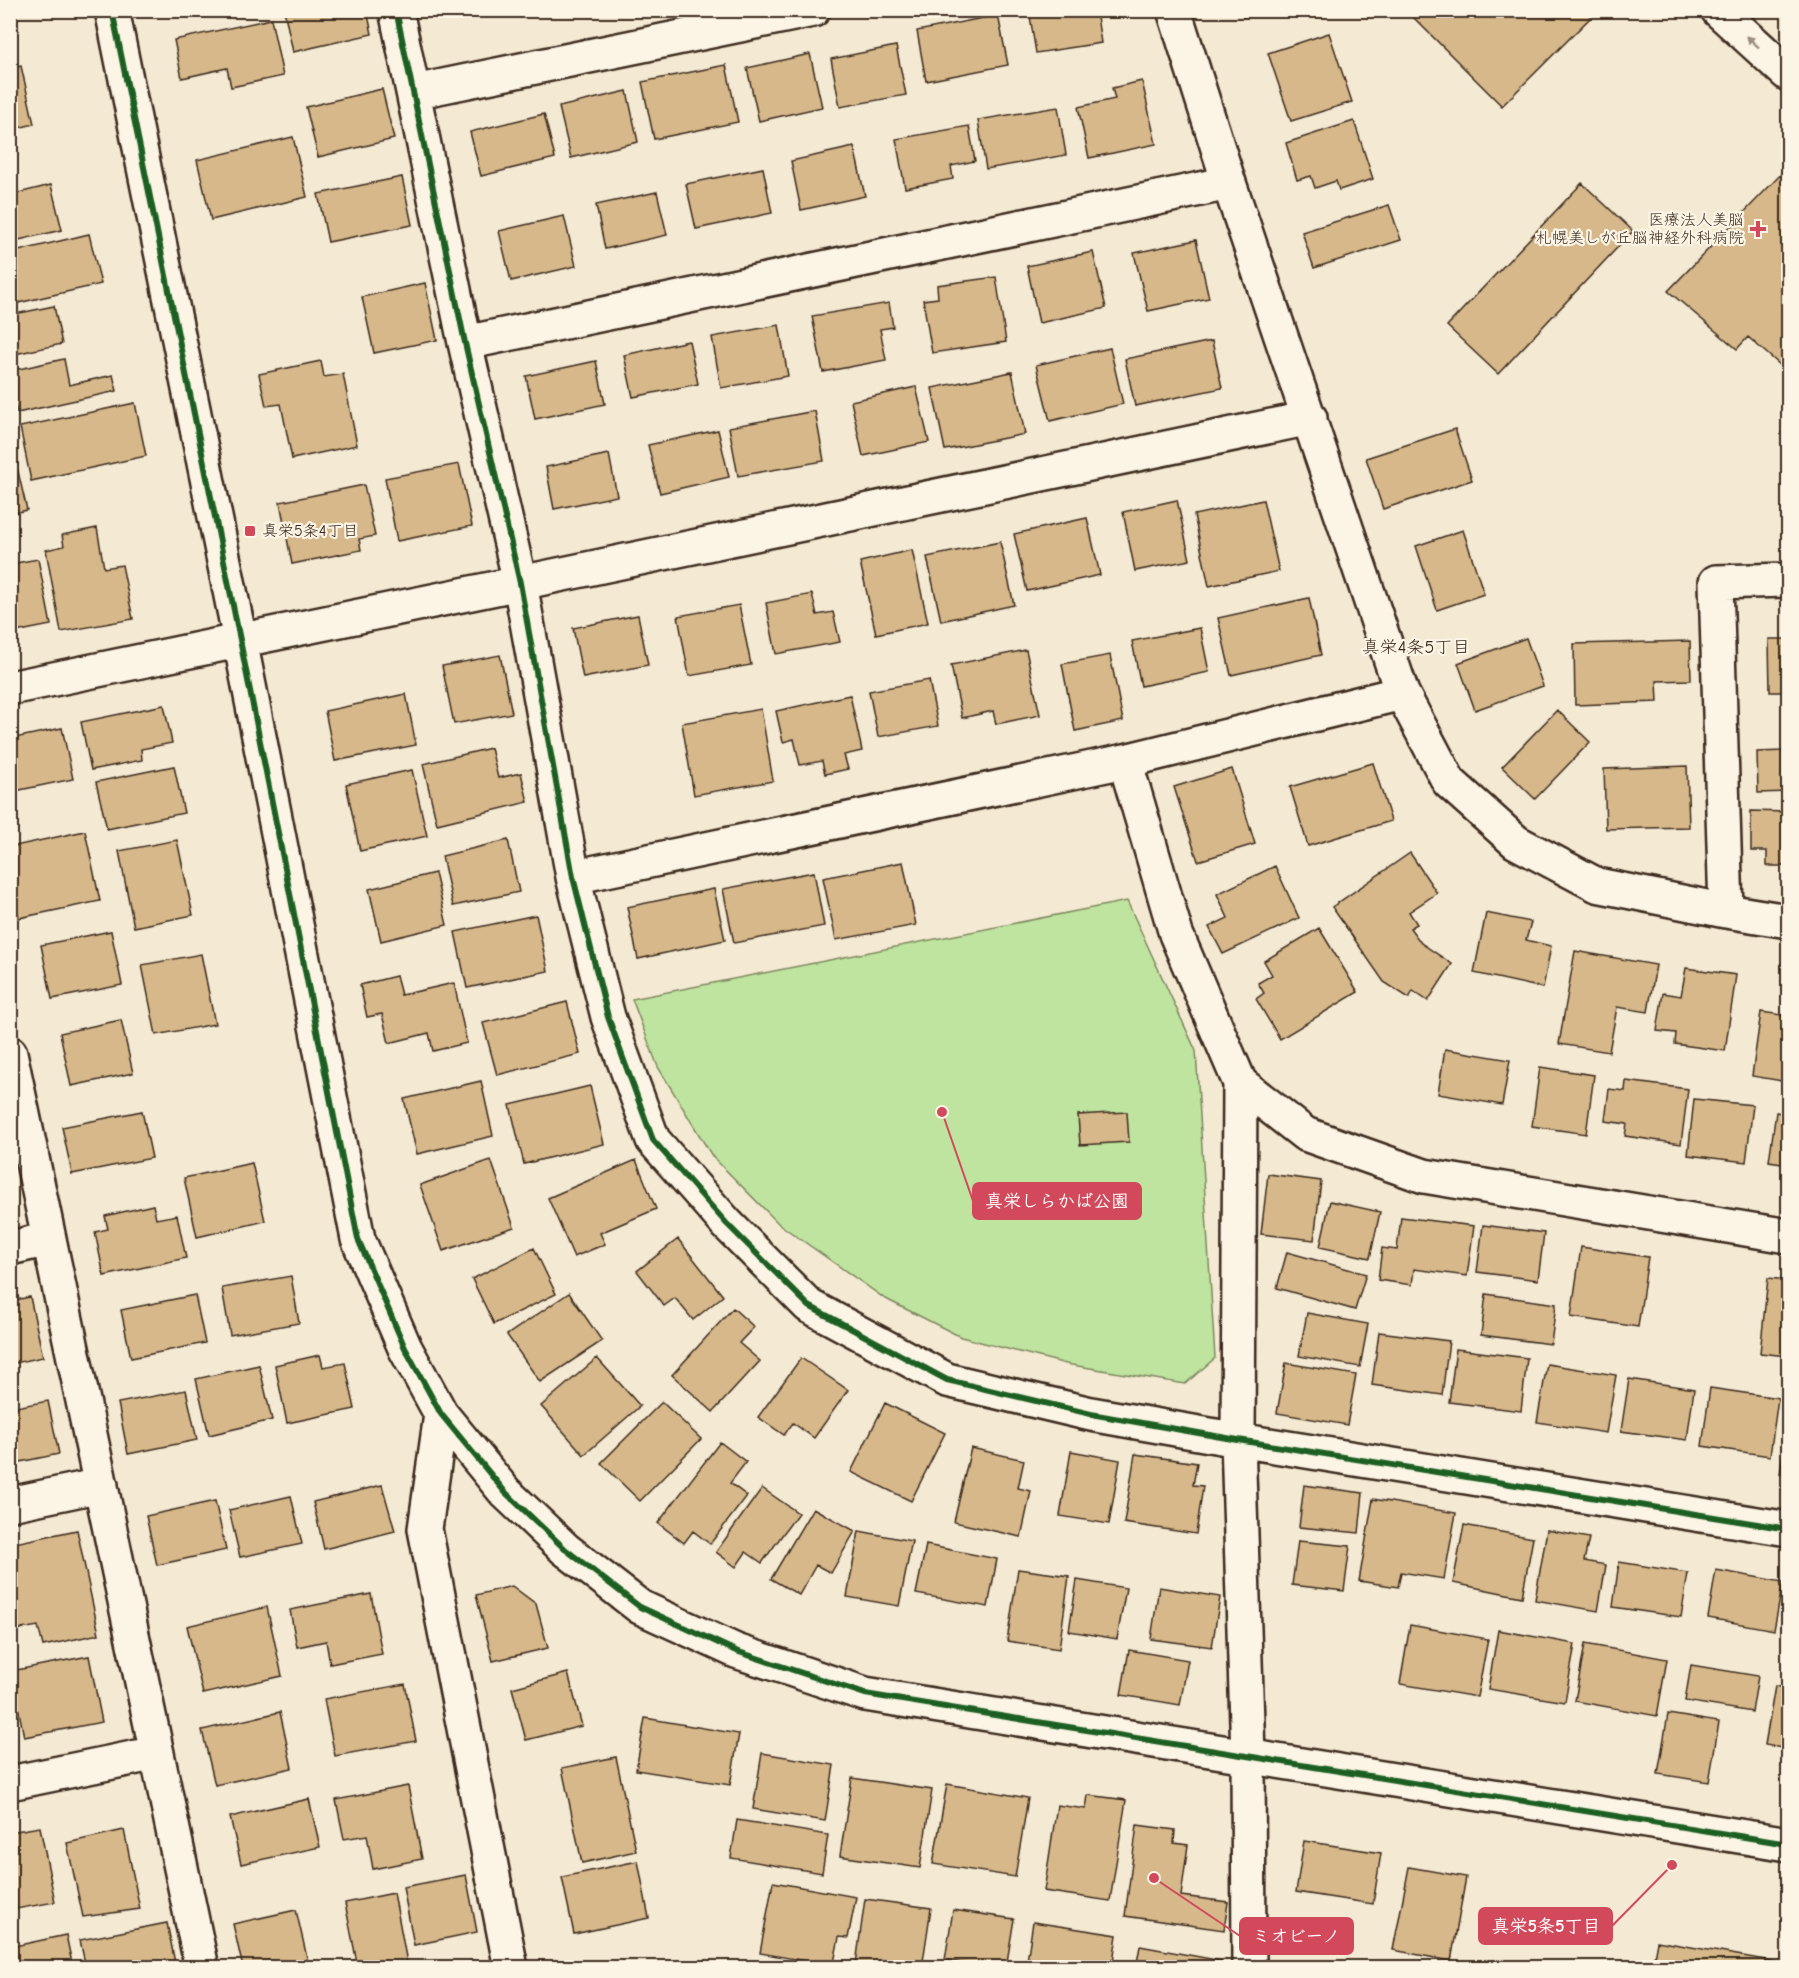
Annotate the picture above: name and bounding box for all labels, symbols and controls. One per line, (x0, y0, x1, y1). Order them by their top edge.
one-way arrow (1746, 36, 1760, 50)
place label: 医療法人美脳 札幌美しが丘脳神経外科病院 (1536, 211, 1744, 247)
marker: 医療法人美脳 札幌美しが丘脳神経外科病院 (1749, 220, 1767, 238)
place label: 真栄5条4丁目 (262, 522, 358, 540)
marker: 真栄5条4丁目 (243, 524, 257, 538)
district label: 真栄4条5丁目 (1362, 637, 1470, 658)
callout: 真栄しらかば公園 (973, 1183, 1141, 1219)
text: 真栄しらかば公園 (985, 1191, 1129, 1212)
callout: 真栄5条5丁目 (1479, 1908, 1612, 1944)
text: 真栄5条5丁目 (1491, 1916, 1601, 1937)
callout: ミオビーノ (1240, 1918, 1353, 1954)
text: ミオビーノ (1252, 1926, 1340, 1947)

